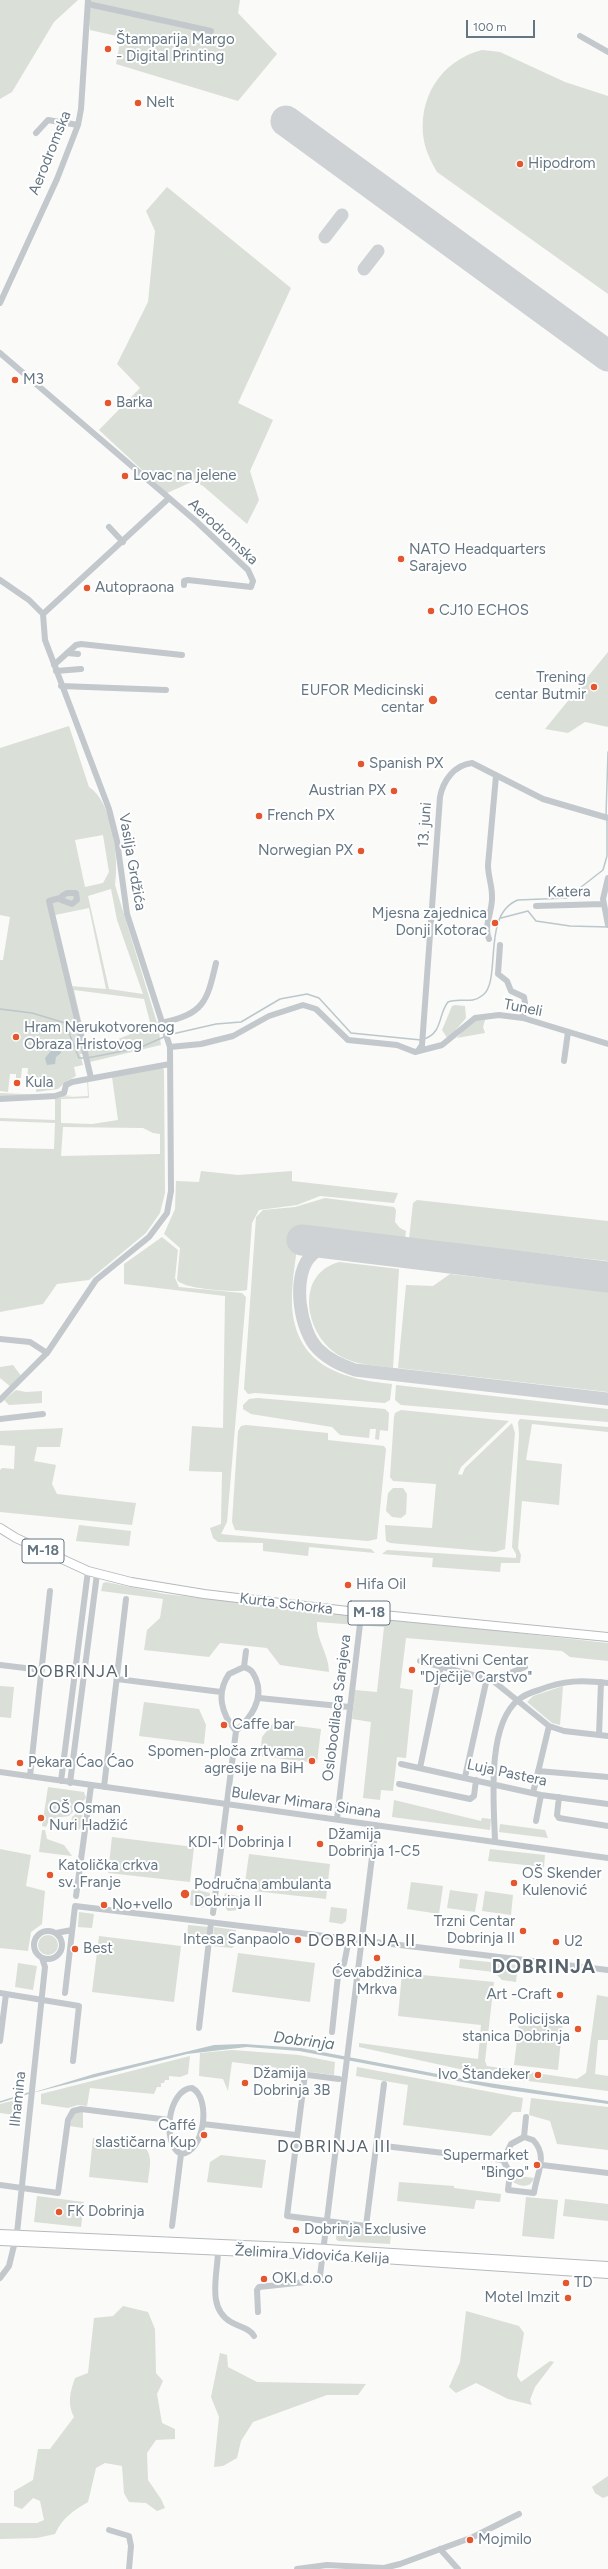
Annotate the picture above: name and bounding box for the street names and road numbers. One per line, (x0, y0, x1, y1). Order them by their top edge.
street label: Aerodromska (25, 108, 75, 198)
street label: Aerodromska (184, 495, 262, 569)
street label: 13. juni (414, 802, 436, 848)
street label: Vasilja Grdžića (115, 812, 149, 912)
street label: Katera (547, 883, 591, 901)
street label: Tuneli (502, 995, 544, 1021)
road number: M-18 (22, 1539, 64, 1563)
street label: Kurta Schorka (238, 1589, 334, 1619)
road number: M-18 (348, 1601, 390, 1625)
street label: Oslobodilaca Sarajeva (319, 1634, 355, 1782)
street label: Luja Pastera (465, 1756, 549, 1790)
street label: Bulevar Mimara Sinana (230, 1784, 382, 1822)
street label: Ilhamina (6, 2070, 30, 2128)
street label: Želimira Vidovića Kelija (234, 2242, 390, 2268)

